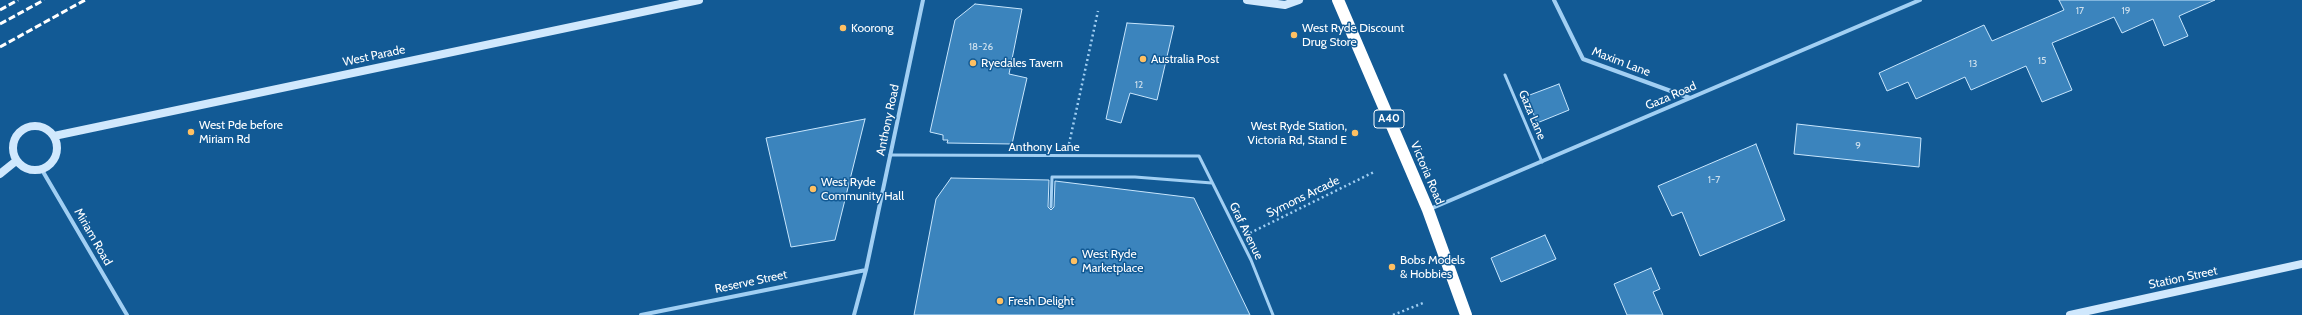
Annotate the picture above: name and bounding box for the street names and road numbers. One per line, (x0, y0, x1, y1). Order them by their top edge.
street label: West Parade (341, 42, 407, 70)
street label: Maxim Lane (1590, 44, 1652, 80)
street label: Gaza Road (1643, 79, 1699, 113)
street label: Anthony Road (873, 83, 903, 157)
street label: Gaza Lane (1515, 88, 1549, 142)
road number: A40 (1374, 110, 1404, 128)
street label: Victoria Road (1407, 139, 1447, 207)
street label: Anthony Lane (1008, 140, 1080, 154)
street label: Symons Arcade (1264, 173, 1342, 221)
street label: Graf Avenue (1226, 200, 1266, 262)
street label: Miriam Road (71, 206, 115, 268)
street label: Station Street (2147, 264, 2219, 292)
street label: Reserve Street (714, 267, 788, 297)

